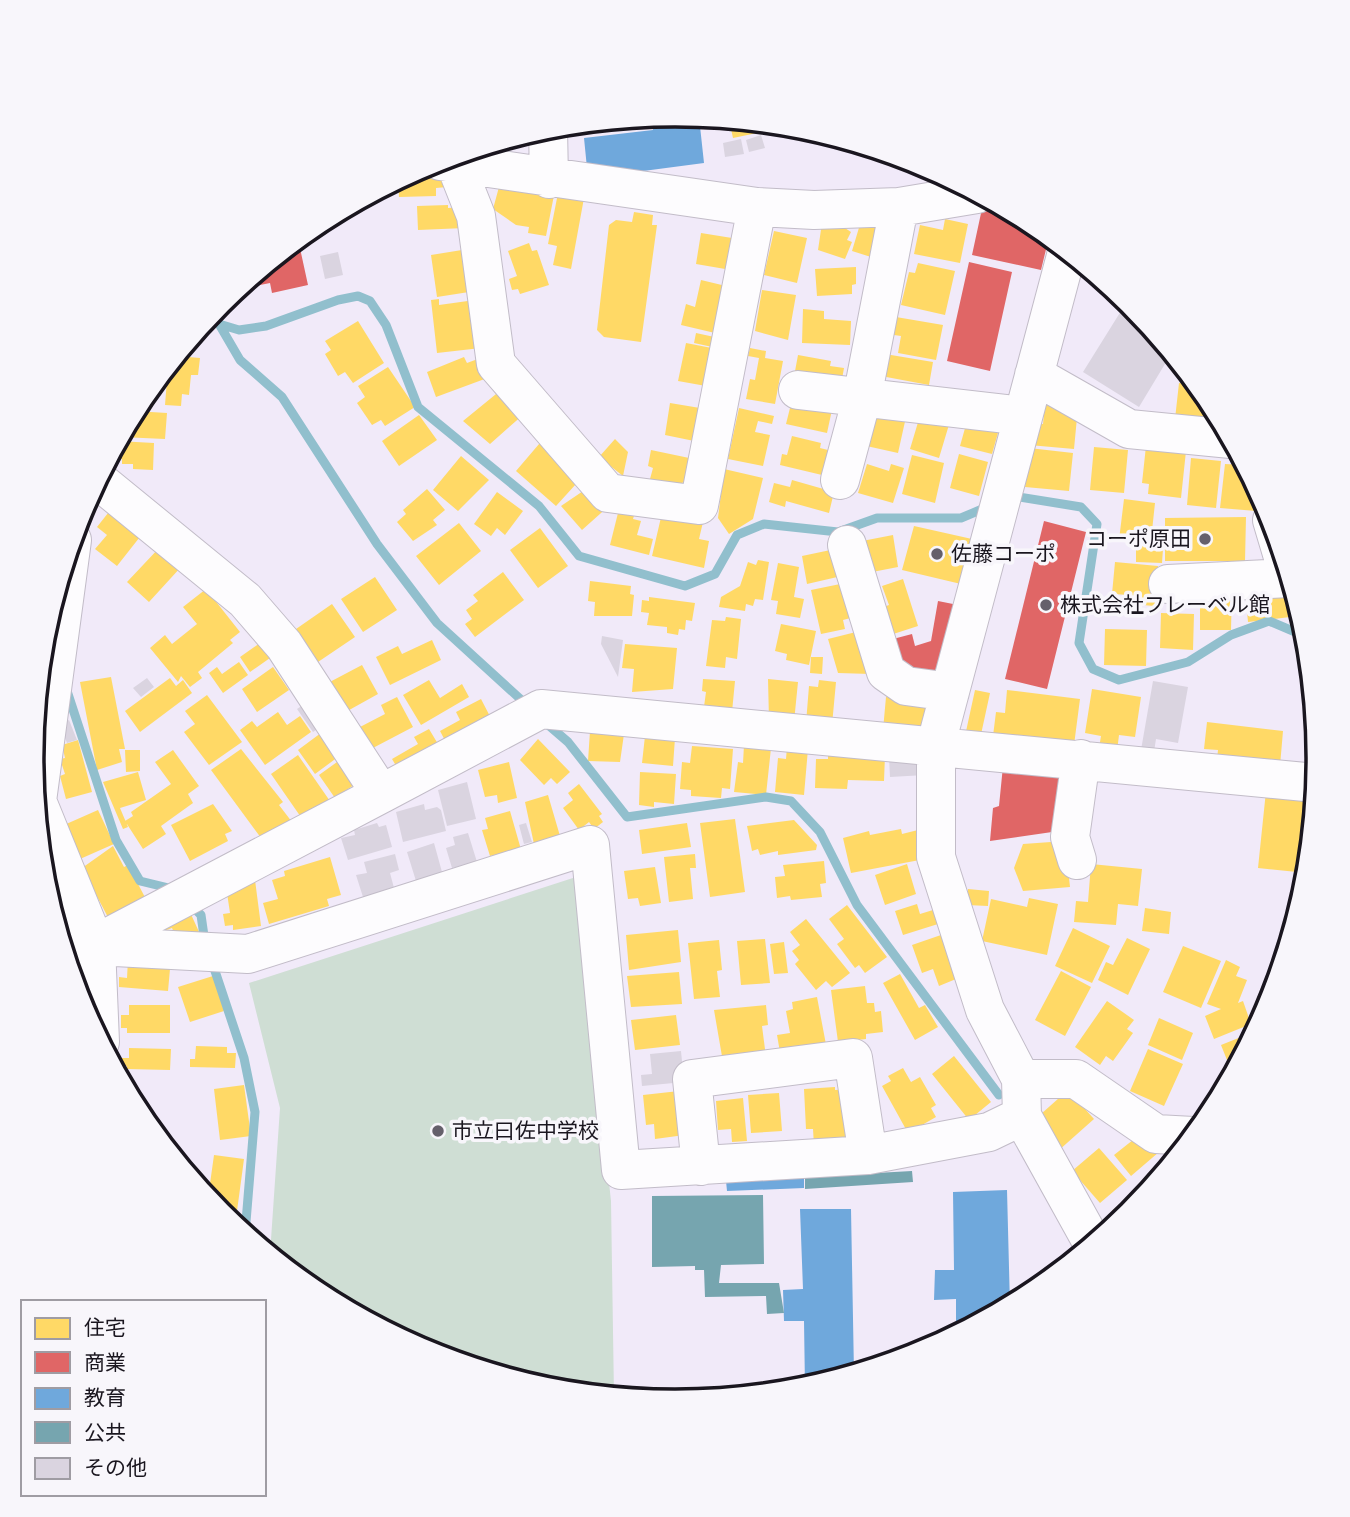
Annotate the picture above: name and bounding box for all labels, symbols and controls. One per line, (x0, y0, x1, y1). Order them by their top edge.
place label: コーポ原田 (1086, 525, 1191, 550)
marker: コーポ原田 (1197, 531, 1213, 547)
place label: 佐藤コーポ (951, 540, 1056, 565)
marker: 佐藤コーポ (929, 546, 945, 562)
place label: 株式会社フレーベル館 (1060, 591, 1270, 616)
marker: 株式会社フレーベル館 (1038, 597, 1054, 613)
place label: 市立曰佐中学校 (452, 1117, 599, 1142)
marker: 市立曰佐中学校 (430, 1123, 446, 1139)
legend (21, 1300, 266, 1496)
text: 住宅 (84, 1314, 126, 1339)
text: 商業 (84, 1349, 126, 1374)
text: 教育 (84, 1384, 126, 1409)
text: 公共 (84, 1419, 126, 1444)
text: その他 (84, 1454, 147, 1479)

